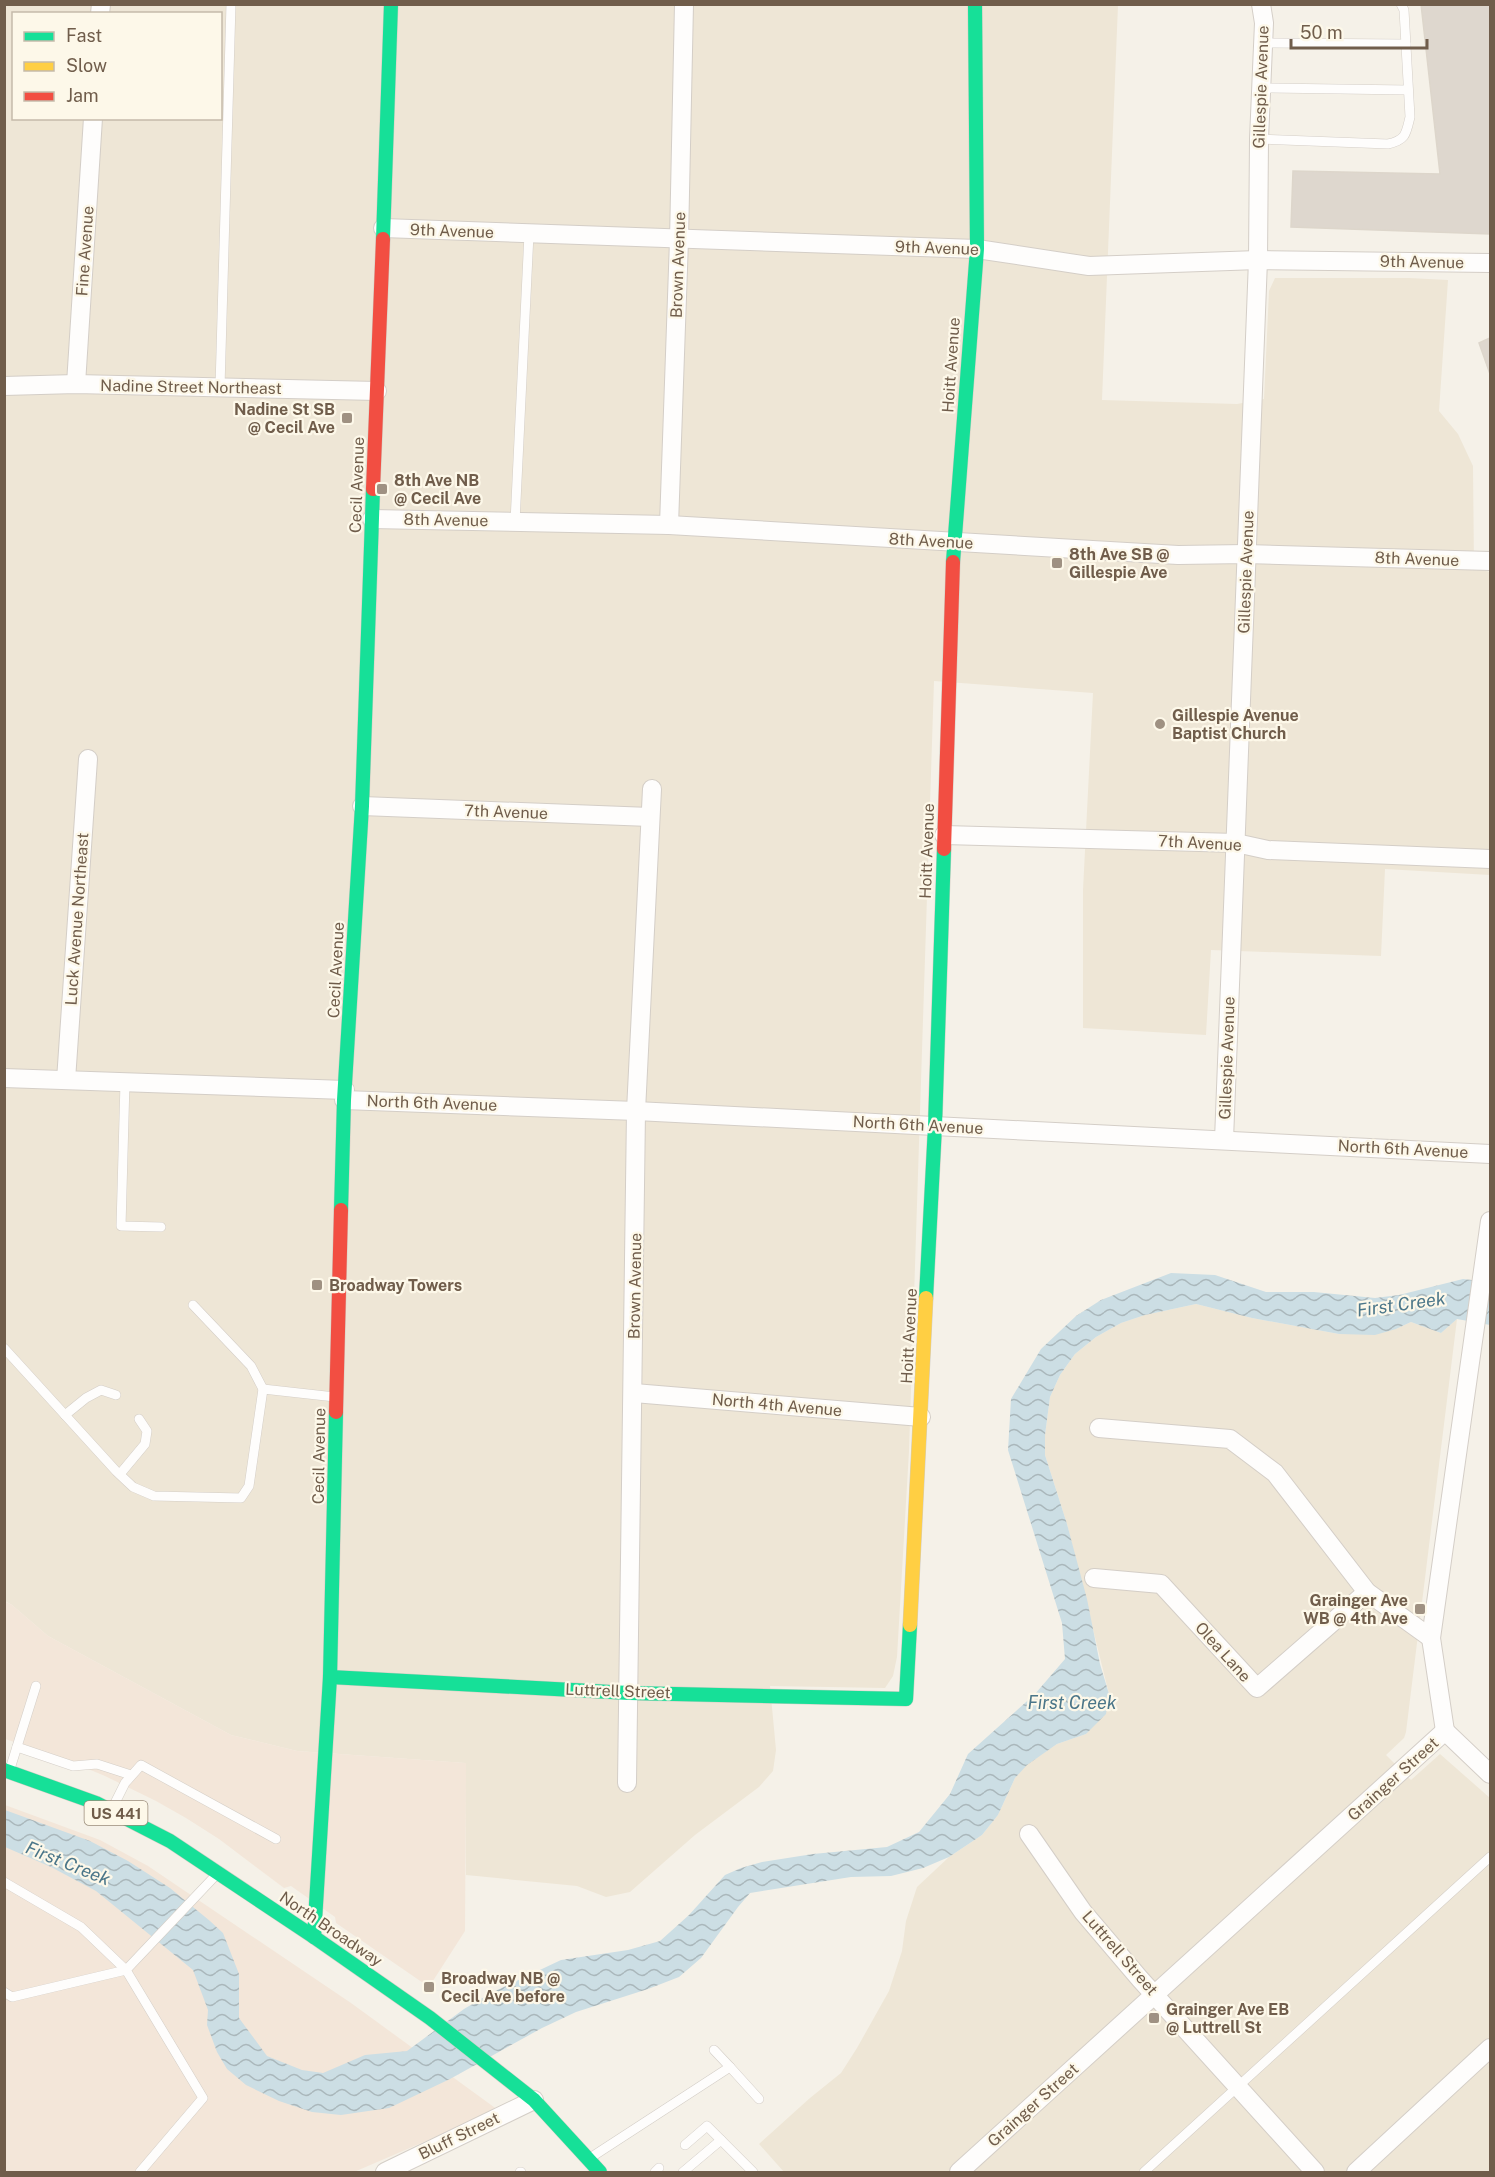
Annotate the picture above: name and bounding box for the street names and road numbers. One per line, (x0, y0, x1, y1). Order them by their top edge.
street label: Gillespie Avenue (1249, 25, 1273, 149)
street label: Fine Avenue (72, 205, 98, 297)
street label: Brown Avenue (667, 212, 689, 318)
street label: 9th Avenue (410, 220, 494, 242)
street label: 9th Avenue (895, 237, 979, 259)
street label: 9th Avenue (1380, 252, 1464, 272)
street label: Hoitt Avenue (938, 317, 964, 413)
street label: Nadine Street Northeast (100, 376, 282, 398)
street label: Cecil Avenue (346, 436, 368, 534)
street label: 8th Avenue (404, 510, 488, 530)
street label: Gillespie Avenue (1234, 510, 1258, 634)
street label: 8th Avenue (888, 529, 974, 553)
street label: 8th Avenue (1374, 548, 1460, 570)
street label: 7th Avenue (464, 801, 548, 823)
street label: Hoitt Avenue (916, 803, 938, 899)
street label: 7th Avenue (1158, 831, 1242, 855)
street label: Luck Avenue Northeast (61, 832, 93, 1006)
street label: Cecil Avenue (324, 921, 348, 1019)
street label: Gillespie Avenue (1215, 996, 1239, 1120)
street label: North 6th Avenue (366, 1091, 498, 1115)
street label: North 6th Avenue (852, 1112, 984, 1138)
street label: North 6th Avenue (1337, 1136, 1469, 1162)
street label: Brown Avenue (625, 1233, 645, 1339)
street label: Hoitt Avenue (897, 1288, 921, 1384)
street label: North 4th Avenue (711, 1390, 843, 1420)
street label: Cecil Avenue (309, 1408, 329, 1504)
street label: Olea Lane (1191, 1618, 1255, 1686)
street label: Luttrell Street (565, 1680, 671, 1702)
street label: Grainger Street (1344, 1733, 1442, 1825)
road number: US 441 (84, 1801, 148, 1825)
street label: North Broadway (276, 1888, 386, 1971)
street label: Luttrell Street (1078, 1907, 1162, 1999)
street label: Grainger Street (984, 2059, 1082, 2151)
street label: Bluff Street (416, 2108, 502, 2164)

